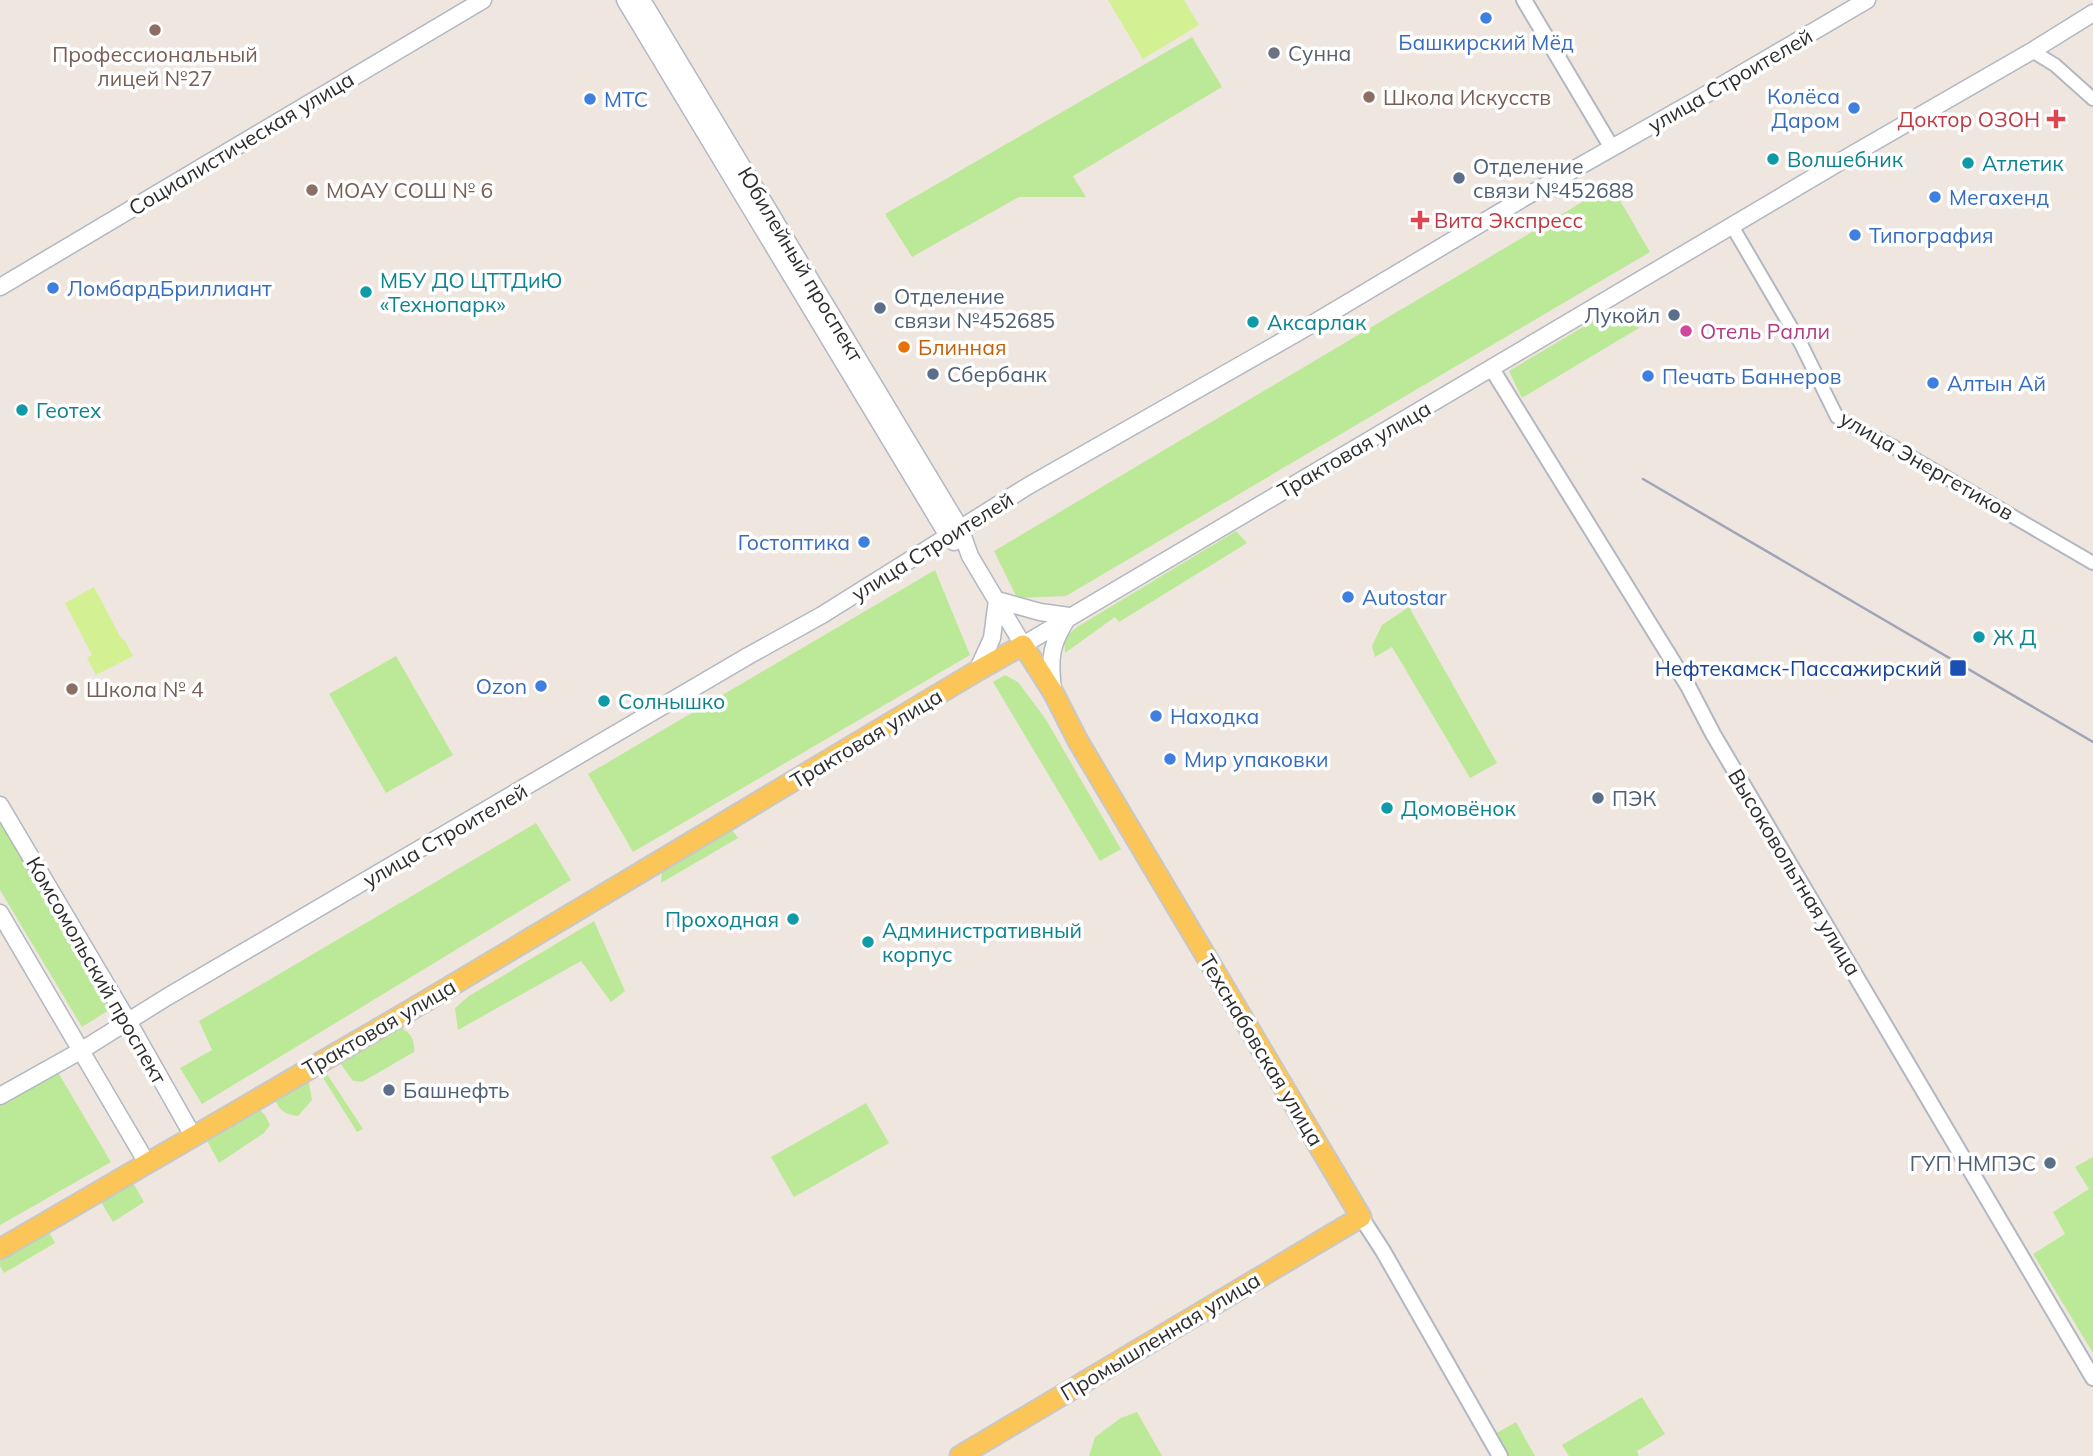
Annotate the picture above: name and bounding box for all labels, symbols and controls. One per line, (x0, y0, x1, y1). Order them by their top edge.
marker: Башкирский Мёд (1478, 10, 1494, 26)
marker: Профессиональный лицей №27 (147, 22, 163, 38)
street label: улица Строителей (1643, 22, 1817, 138)
place label: Башкирский Мёд (1398, 29, 1574, 55)
place label: Сунна (1288, 40, 1351, 66)
place label: Профессиональный лицей №27 (52, 41, 258, 91)
marker: Сунна (1266, 45, 1282, 61)
street label: Социалистическая улица (124, 65, 358, 221)
place label: Колёса Даром (1767, 83, 1840, 133)
place label: Школа Искусств (1383, 84, 1551, 110)
place label: МТС (604, 86, 648, 112)
marker: Школа Искусств (1361, 89, 1377, 105)
marker: МТС (582, 91, 598, 107)
marker: Колёса Даром (1846, 100, 1862, 116)
place label: Доктор ОЗОН (1897, 106, 2040, 132)
marker: Доктор ОЗОН (2046, 109, 2066, 129)
place label: Волшебник (1787, 146, 1904, 172)
place label: Атлетик (1982, 150, 2064, 176)
marker: Волшебник (1765, 151, 1781, 167)
place label: Отделение связи №452688 (1473, 153, 1634, 203)
marker: Атлетик (1960, 155, 1976, 171)
street label: Юбилейный проспект (733, 162, 870, 366)
marker: Отделение связи №452688 (1451, 170, 1467, 186)
place label: МОАУ СОШ № 6 (326, 177, 493, 203)
marker: МОАУ СОШ № 6 (304, 182, 320, 198)
place label: Мегахенд (1949, 184, 2049, 210)
marker: Мегахенд (1927, 189, 1943, 205)
place label: Вита Экспресс (1434, 207, 1583, 233)
marker: Вита Экспресс (1412, 212, 1428, 228)
place label: Типография (1869, 222, 1993, 248)
marker: Типография (1847, 227, 1863, 243)
place label: МБУ ДО ЦТТДиЮ «Технопарк» (380, 267, 562, 317)
place label: ЛомбардБриллиант (67, 275, 272, 301)
marker: ЛомбардБриллиант (45, 280, 61, 296)
place label: Отделение связи №452685 (894, 283, 1055, 333)
marker: МБУ ДО ЦТТДиЮ «Технопарк» (358, 284, 374, 300)
marker: Отделение связи №452685 (872, 300, 888, 316)
place label: Лукойл (1584, 302, 1660, 328)
marker: Лукойл (1666, 307, 1682, 323)
place label: Аксарлак (1267, 309, 1367, 335)
marker: Аксарлак (1245, 314, 1261, 330)
place label: Отель Ралли (1700, 318, 1830, 344)
marker: Отель Ралли (1678, 323, 1694, 339)
place label: Блинная (918, 334, 1007, 360)
marker: Блинная (896, 339, 912, 355)
place label: Сбербанк (947, 361, 1048, 387)
place label: Печать Баннеров (1662, 363, 1841, 389)
marker: Сбербанк (925, 366, 941, 382)
marker: Печать Баннеров (1640, 368, 1656, 384)
place label: Алтын Ай (1947, 370, 2046, 396)
marker: Алтын Ай (1925, 375, 1941, 391)
street label: Трактовая улица (1273, 395, 1435, 503)
place label: Геотех (36, 397, 102, 423)
marker: Геотех (14, 402, 30, 418)
street label: улица Энергетиков (1835, 405, 2019, 525)
street label: улица Строителей (846, 486, 1018, 606)
place label: Гостоптика (738, 529, 850, 555)
marker: Гостоптика (856, 534, 872, 550)
place label: Autostar (1362, 584, 1447, 610)
marker: Autostar (1340, 589, 1356, 605)
place label: Ж Д (1993, 624, 2036, 650)
marker: Ж Д (1971, 629, 1987, 645)
place label: Нефтекамск-Пассажирский (1655, 655, 1942, 681)
marker: Нефтекамск-Пассажирский (1948, 658, 1968, 678)
place label: Ozon (476, 673, 527, 699)
place label: Школа № 4 (86, 676, 204, 702)
marker: Ozon (533, 678, 549, 694)
marker: Школа № 4 (64, 681, 80, 697)
street label: Трактовая улица (785, 682, 947, 794)
place label: Солнышко (618, 688, 725, 714)
marker: Солнышко (596, 693, 612, 709)
place label: Находка (1170, 703, 1259, 729)
marker: Находка (1148, 708, 1164, 724)
place label: Мир упаковки (1184, 746, 1328, 772)
marker: Мир упаковки (1162, 751, 1178, 767)
street label: Высоковольтная улица (1723, 764, 1867, 980)
street label: улица Строителей (358, 777, 532, 893)
place label: ПЭК (1612, 785, 1657, 811)
marker: ПЭК (1590, 790, 1606, 806)
place label: Домовёнок (1401, 795, 1516, 821)
marker: Домовёнок (1379, 800, 1395, 816)
street label: Комсомольский проспект (21, 852, 173, 1089)
place label: Проходная (665, 906, 779, 932)
marker: Проходная (785, 911, 801, 927)
place label: Административный корпус (882, 917, 1082, 967)
marker: Административный корпус (860, 934, 876, 950)
street label: Техснабовская улица (1195, 950, 1329, 1150)
street label: Трактовая улица (298, 973, 460, 1081)
place label: Башнефть (403, 1077, 510, 1103)
marker: Башнефть (381, 1082, 397, 1098)
place label: ГУП НМПЭС (1910, 1150, 2036, 1176)
marker: ГУП НМПЭС (2042, 1155, 2058, 1171)
street label: Промышленная улица (1056, 1266, 1264, 1406)

